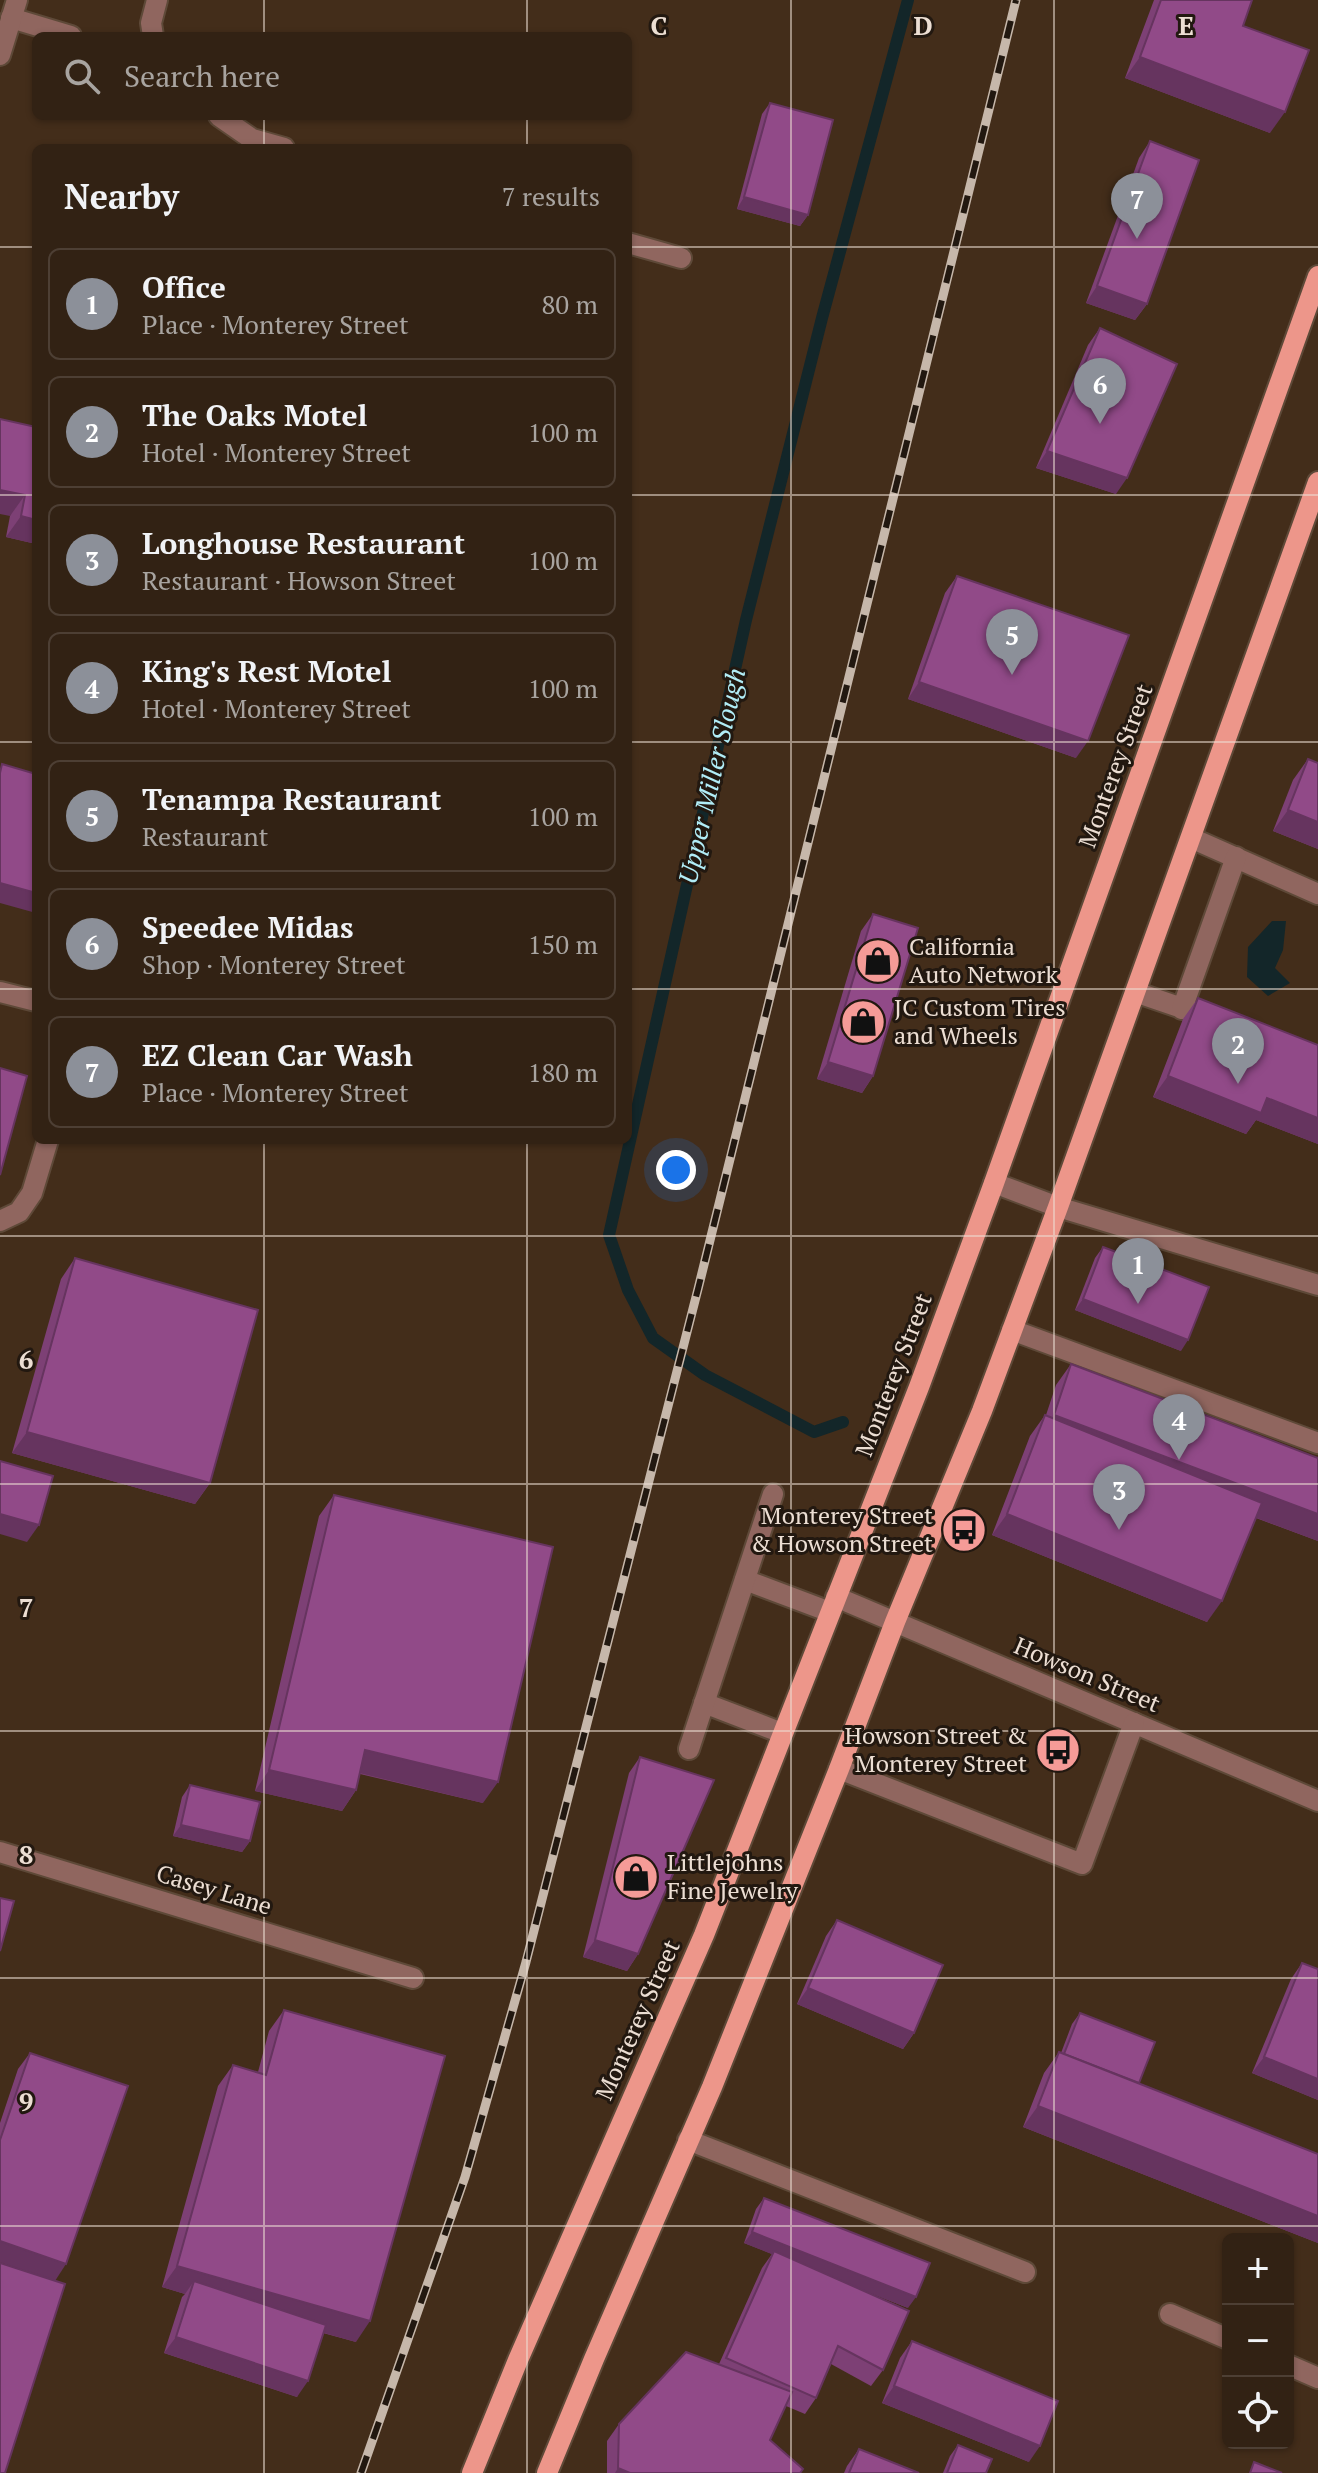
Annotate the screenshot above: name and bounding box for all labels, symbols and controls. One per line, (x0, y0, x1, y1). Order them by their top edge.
text: C (651, 8, 667, 42)
text: D (913, 8, 933, 42)
text: E (1178, 8, 1194, 42)
search box (32, 32, 632, 120)
icon: search (60, 54, 104, 98)
text: Search here (124, 56, 280, 96)
pin: 7 (1111, 173, 1163, 239)
text: Nearby (64, 174, 179, 219)
text: 7 results (502, 179, 600, 213)
text: Office (142, 267, 226, 307)
text: 1 (85, 287, 99, 321)
text: 80 m (542, 287, 598, 321)
text: Place · Monterey Street (142, 307, 409, 341)
pin: 6 (1074, 358, 1126, 424)
text: The Oaks Motel (142, 395, 367, 435)
text: 2 (85, 415, 99, 449)
text: 100 m (528, 415, 598, 449)
text: Hotel · Monterey Street (142, 435, 411, 469)
text: Longhouse Restaurant (142, 523, 465, 563)
text: 3 (85, 543, 99, 577)
text: 100 m (528, 543, 598, 577)
text: Restaurant · Howson Street (142, 563, 456, 597)
pin: 5 (986, 609, 1038, 675)
text: King's Rest Motel (142, 651, 391, 691)
water label: Upper Miller Slough (670, 664, 752, 887)
text: 4 (85, 671, 99, 705)
text: 100 m (528, 671, 598, 705)
street label: Monterey Street (1071, 679, 1160, 852)
text: Hotel · Monterey Street (142, 691, 411, 725)
text: Tenampa Restaurant (142, 779, 441, 819)
text: 5 (85, 799, 99, 833)
text: 100 m (528, 799, 598, 833)
text: Restaurant (142, 819, 268, 853)
text: Speedee Midas (142, 907, 354, 947)
text: 6 (85, 927, 99, 961)
text: 150 m (528, 927, 598, 961)
place label: California Auto Network (909, 930, 1058, 990)
shop icon: California Auto Network (854, 937, 902, 985)
text: Shop · Monterey Street (142, 947, 406, 981)
place label: JC Custom Tires and Wheels (894, 991, 1066, 1051)
shop icon: JC Custom Tires and Wheels (839, 998, 887, 1046)
pin: 2 (1212, 1018, 1264, 1084)
text: EZ Clean Car Wash (142, 1035, 413, 1075)
text: 7 (85, 1055, 99, 1089)
text: 180 m (528, 1055, 598, 1089)
text: Place · Monterey Street (142, 1075, 409, 1109)
your location (656, 1150, 696, 1190)
pin: 1 (1112, 1238, 1164, 1304)
street label: Monterey Street (847, 1288, 939, 1461)
text: 6 (19, 1342, 33, 1376)
pin: 4 (1153, 1394, 1205, 1460)
pin: 3 (1093, 1464, 1145, 1530)
place label: Monterey Street & Howson Street (751, 1499, 933, 1559)
bus stop icon: Monterey Street & Howson Street (940, 1506, 988, 1554)
text: 7 (19, 1590, 33, 1624)
street label: Howson Street (1009, 1629, 1165, 1719)
place label: Howson Street & Monterey Street (845, 1719, 1027, 1779)
bus stop icon: Howson Street & Monterey Street (1034, 1726, 1082, 1774)
text: 8 (19, 1837, 33, 1871)
place label: Littlejohns Fine Jewelry (667, 1846, 799, 1906)
shop icon: Littlejohns Fine Jewelry (612, 1853, 660, 1901)
street label: Casey Lane (153, 1856, 276, 1922)
street label: Monterey Street (587, 1934, 687, 2105)
text: 9 (19, 2084, 33, 2118)
map controls (1222, 2233, 1294, 2449)
button: + (1222, 2233, 1294, 2305)
button: − (1222, 2305, 1294, 2377)
button: locate (1222, 2377, 1294, 2449)

